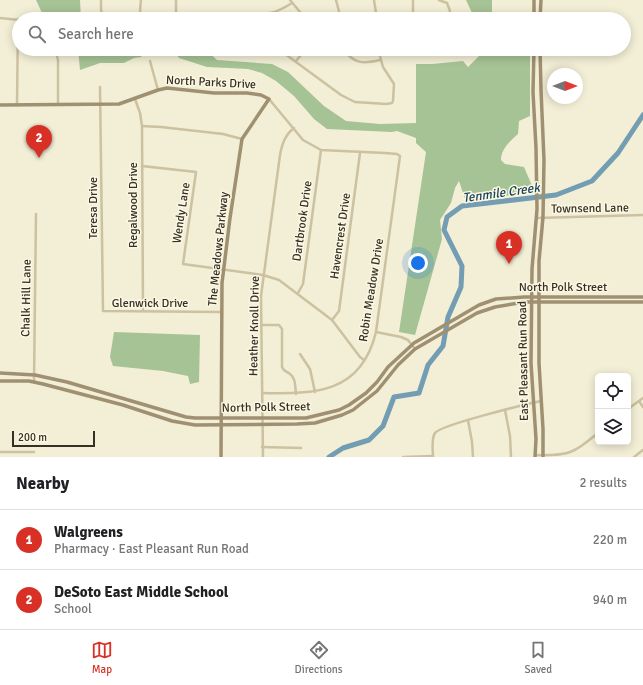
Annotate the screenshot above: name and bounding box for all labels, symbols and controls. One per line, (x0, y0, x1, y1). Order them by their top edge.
search box (12, 12, 631, 56)
icon: search (26, 23, 48, 45)
text: Search here (58, 25, 134, 43)
north arrow (547, 68, 583, 104)
street label: North Parks Drive (166, 73, 256, 92)
pin: 2 (26, 125, 52, 158)
street label: Regalwood Drive (126, 162, 141, 248)
street label: Teresa Drive (86, 177, 101, 239)
water label: Tenmile Creek (462, 179, 542, 206)
street label: Dartbrook Drive (289, 180, 316, 262)
street label: Wendy Lane (169, 181, 194, 245)
street label: The Meadows Parkway (205, 191, 232, 307)
street label: Havencrest Drive (327, 192, 354, 280)
street label: Townsend Lane (551, 200, 629, 217)
pin: 1 (496, 231, 522, 264)
street label: Robin Meadow Drive (356, 237, 387, 343)
your location (408, 253, 428, 273)
street label: Chalk Hill Lane (18, 259, 35, 337)
street label: Heather Knoll Drive (246, 276, 263, 376)
street label: North Polk Street (519, 280, 607, 295)
street label: Glenwick Drive (112, 296, 188, 311)
street label: East Pleasant Run Road (515, 301, 532, 421)
map controls (595, 373, 631, 445)
button: locate (595, 373, 631, 409)
street label: North Polk Street (222, 399, 310, 416)
button: layers (595, 409, 631, 445)
scale bar (12, 429, 95, 448)
text: 200 m (18, 431, 47, 444)
text: Nearby (16, 473, 69, 494)
text: 2 results (579, 475, 627, 491)
text: Walgreens (54, 523, 123, 541)
text: 1 (25, 532, 33, 548)
text: 220 m (593, 532, 627, 548)
text: Pharmacy · East Pleasant Run Road (54, 541, 249, 557)
text: DeSoto East Middle School (54, 583, 228, 601)
text: 2 (25, 592, 33, 608)
text: 940 m (593, 592, 627, 608)
text: School (54, 601, 92, 617)
tab: Map (91, 639, 113, 676)
tab: Directions (295, 639, 343, 676)
tab: Saved (524, 639, 552, 676)

